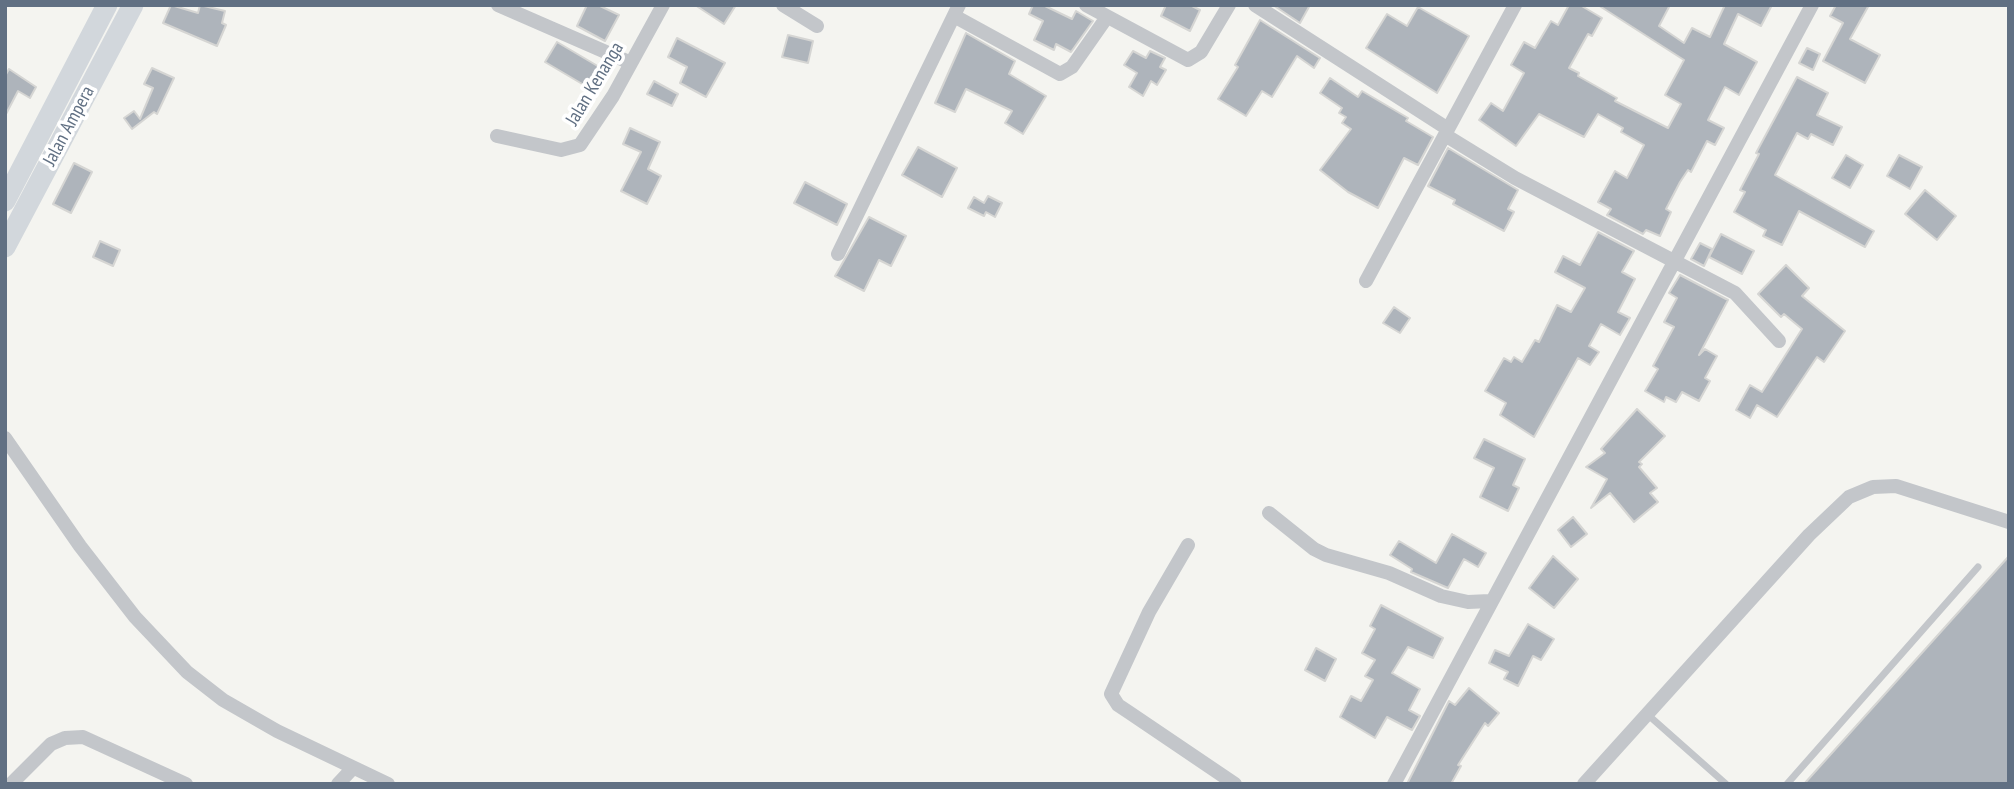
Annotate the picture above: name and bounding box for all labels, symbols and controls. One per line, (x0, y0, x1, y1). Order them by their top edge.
street label: Jalan Kenanga (561, 38, 629, 130)
street label: Jalan Ampera (39, 82, 99, 170)

